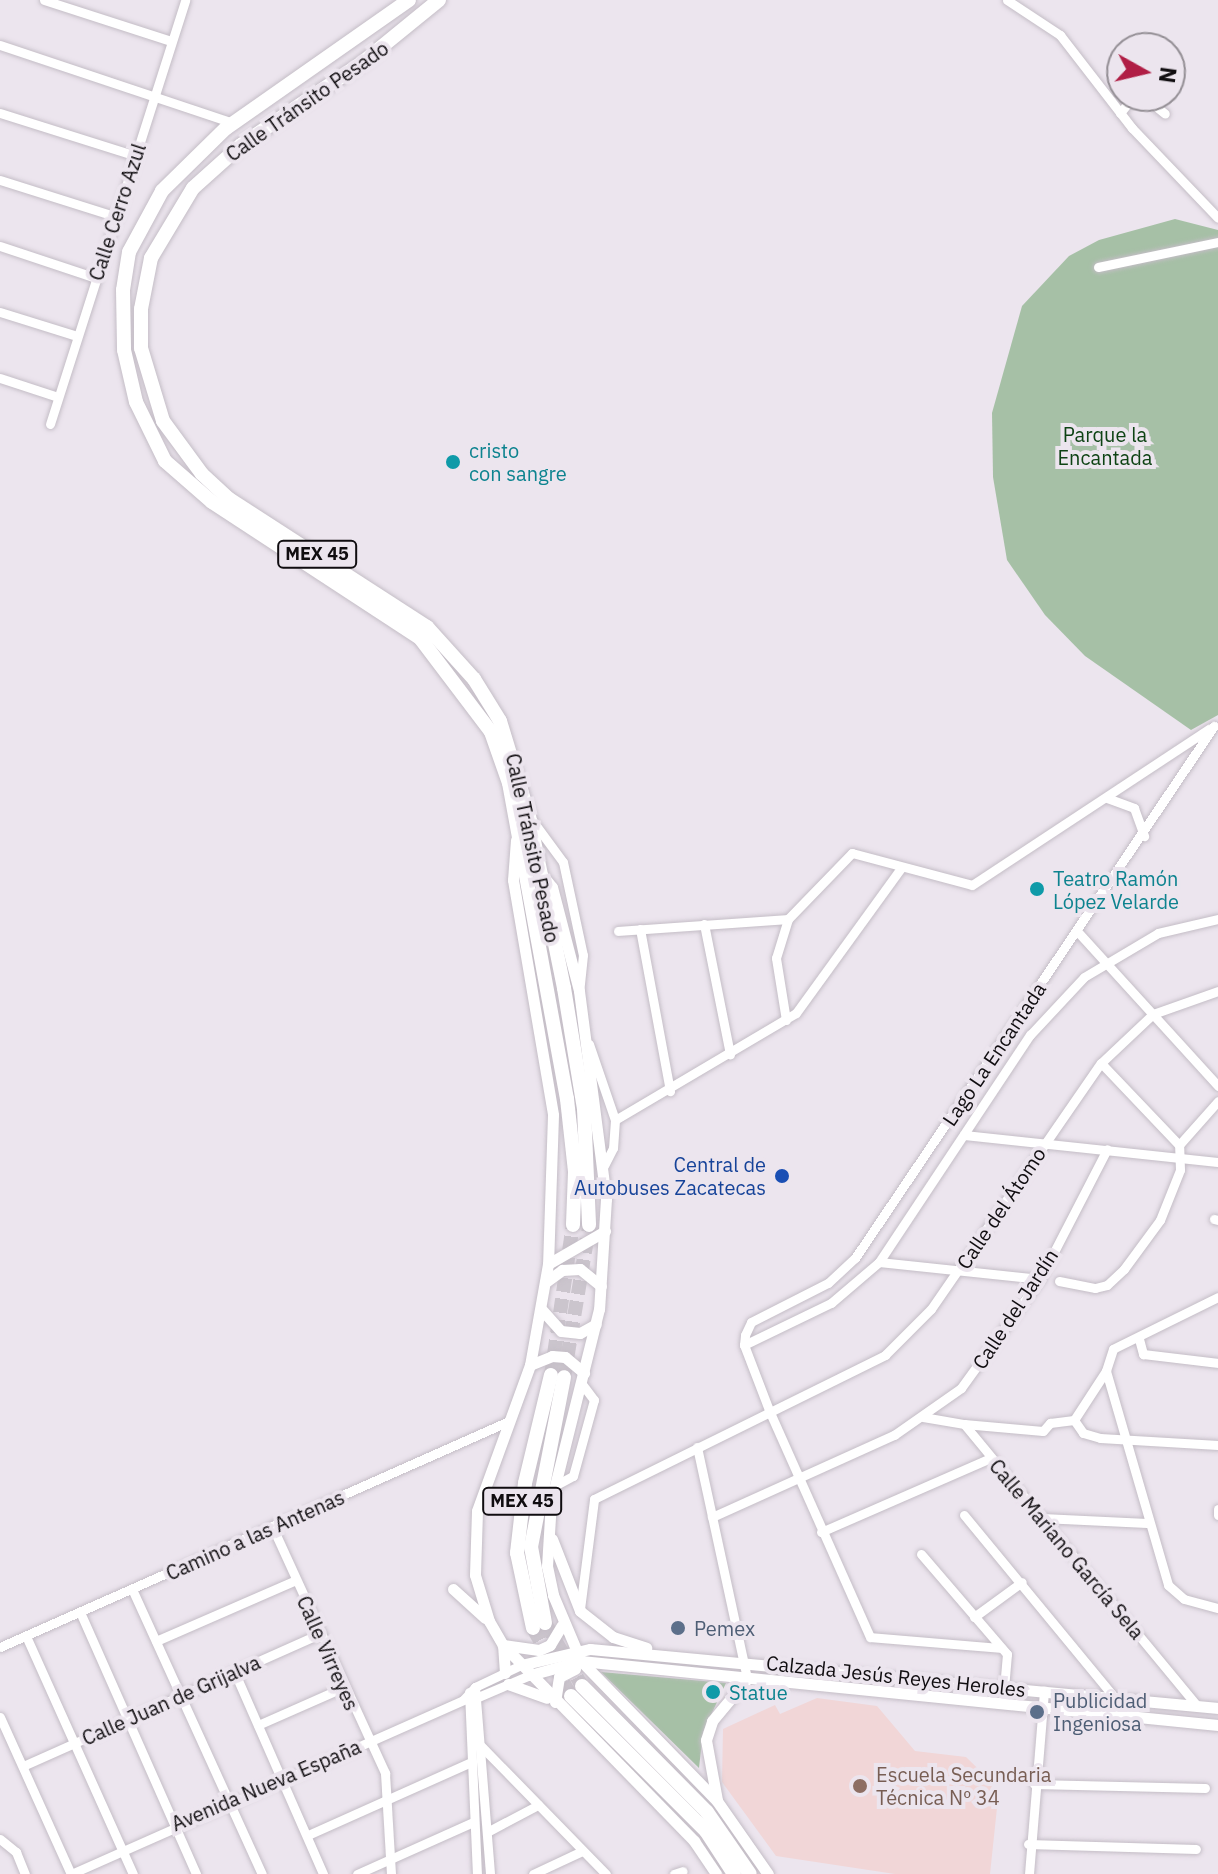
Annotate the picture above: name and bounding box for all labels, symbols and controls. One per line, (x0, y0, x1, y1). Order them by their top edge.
north arrow (1106, 32, 1186, 112)
street label: Calle Tránsito Pesado (221, 36, 393, 166)
text: N (1153, 65, 1184, 85)
street label: Calle Cerro Azul (84, 140, 150, 284)
park label: Parque la Encantada (1057, 422, 1153, 469)
place label: cristo con sangre (469, 438, 567, 485)
marker: cristo con sangre (444, 453, 462, 471)
road number: MEX 45 (277, 540, 357, 568)
street label: Calle Tránsito Pesado (501, 751, 565, 945)
place label: Teatro Ramón López Velarde (1053, 866, 1179, 913)
marker: Teatro Ramón López Velarde (1028, 880, 1046, 898)
street label: Lago La Encantada (937, 978, 1051, 1130)
street label: Calle del Átomo (951, 1142, 1051, 1274)
place label: Central de Autobuses Zacatecas (574, 1152, 766, 1199)
marker: Central de Autobuses Zacatecas (773, 1167, 791, 1185)
street label: Calle del Jardín (967, 1244, 1063, 1374)
street label: Calle Mariano García Sela (985, 1454, 1149, 1644)
street label: Camino a las Antenas (162, 1485, 348, 1585)
road number: MEX 45 (482, 1487, 562, 1515)
street label: Calle Virreyes (292, 1592, 364, 1714)
place label: Pemex (694, 1616, 755, 1640)
marker: Pemex (669, 1619, 687, 1637)
street label: Calle Juan de Grijalva (78, 1650, 264, 1750)
street label: Calzada Jesús Reyes Heroles (765, 1650, 1027, 1702)
place label: Statue (729, 1680, 788, 1704)
marker: Statue (704, 1683, 722, 1701)
place label: Publicidad Ingeniosa (1053, 1688, 1147, 1735)
marker: Publicidad Ingeniosa (1028, 1703, 1046, 1721)
street label: Avenida Nueva España (168, 1734, 364, 1836)
place label: Escuela Secundaria Técnica Nº 34 (876, 1762, 1051, 1809)
marker: Escuela Secundaria Técnica Nº 34 (851, 1777, 869, 1795)

